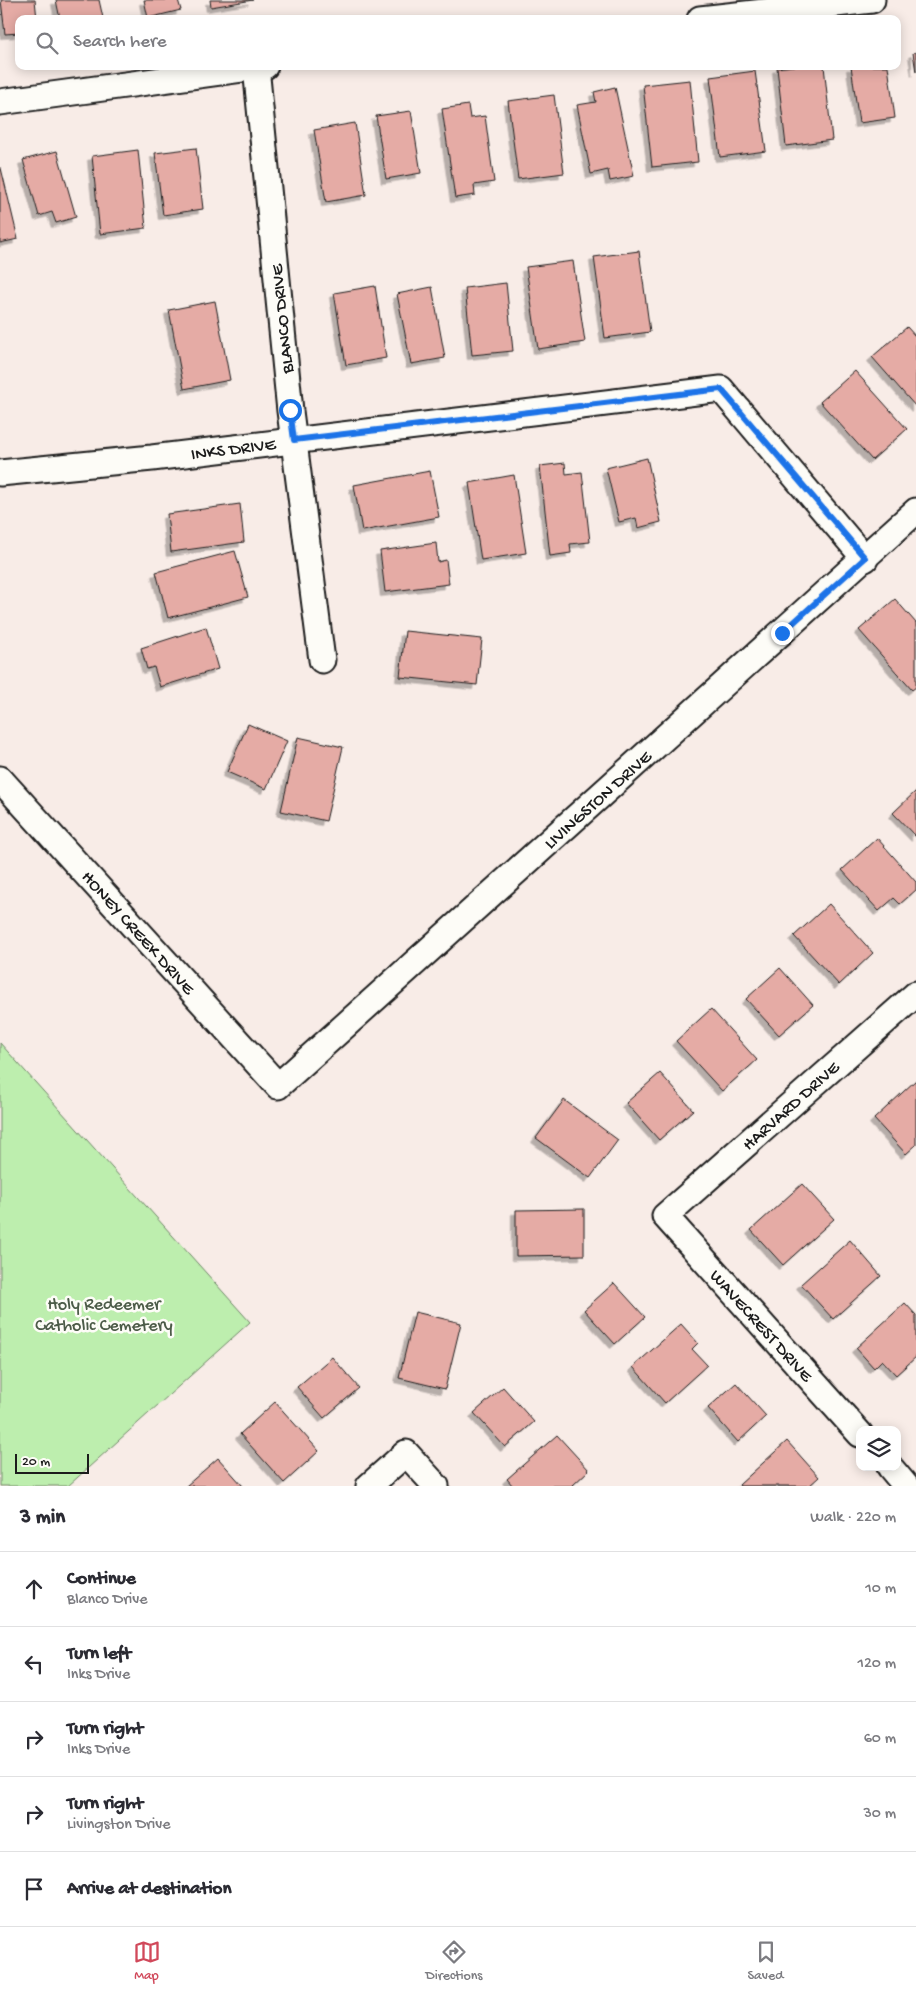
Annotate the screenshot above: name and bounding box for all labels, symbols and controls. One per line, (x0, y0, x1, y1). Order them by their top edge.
search box (15, 15, 901, 70)
icon: search (33, 29, 61, 57)
text: Search here (73, 31, 167, 54)
street label: BLANCO DRIVE (267, 262, 300, 375)
route start (279, 399, 302, 422)
street label: INKS DRIVE (190, 435, 278, 466)
route end (771, 622, 794, 645)
street label: LIVINGSTON DRIVE (541, 747, 657, 855)
street label: HONEY CREEK DRIVE (76, 867, 199, 1000)
street label: HARVARD DRIVE (739, 1057, 845, 1156)
street label: WAVECREST DRIVE (704, 1266, 817, 1388)
park label: Holy Redeemer Catholic Cemetery (35, 1295, 173, 1337)
map controls (856, 1426, 901, 1471)
button: layers (856, 1426, 901, 1471)
scale bar (15, 1451, 89, 1474)
text: 20 m (22, 1454, 50, 1471)
text: 3 min (20, 1506, 65, 1531)
text: Walk · 220 m (810, 1509, 896, 1528)
text: Continue (67, 1568, 136, 1591)
icon: ahead (20, 1575, 48, 1603)
text: 10 m (865, 1580, 896, 1599)
text: Blanco Drive (67, 1591, 148, 1610)
text: Turn left (67, 1643, 131, 1666)
icon: left (20, 1650, 48, 1678)
text: 120 m (857, 1655, 896, 1674)
text: Inks Drive (67, 1666, 130, 1685)
text: Turn right (67, 1718, 143, 1741)
icon: right (20, 1725, 48, 1753)
text: 60 m (864, 1730, 896, 1749)
text: Inks Drive (67, 1741, 130, 1760)
text: Turn right (67, 1793, 143, 1816)
icon: right (20, 1800, 48, 1828)
text: 30 m (863, 1805, 896, 1824)
text: Livingston Drive (67, 1816, 171, 1835)
icon: arrive (20, 1875, 48, 1903)
text: Arrive at destination (67, 1878, 231, 1901)
tab: Map (133, 1938, 161, 1985)
tab: Directions (426, 1938, 483, 1985)
tab: Saved (748, 1938, 783, 1985)

